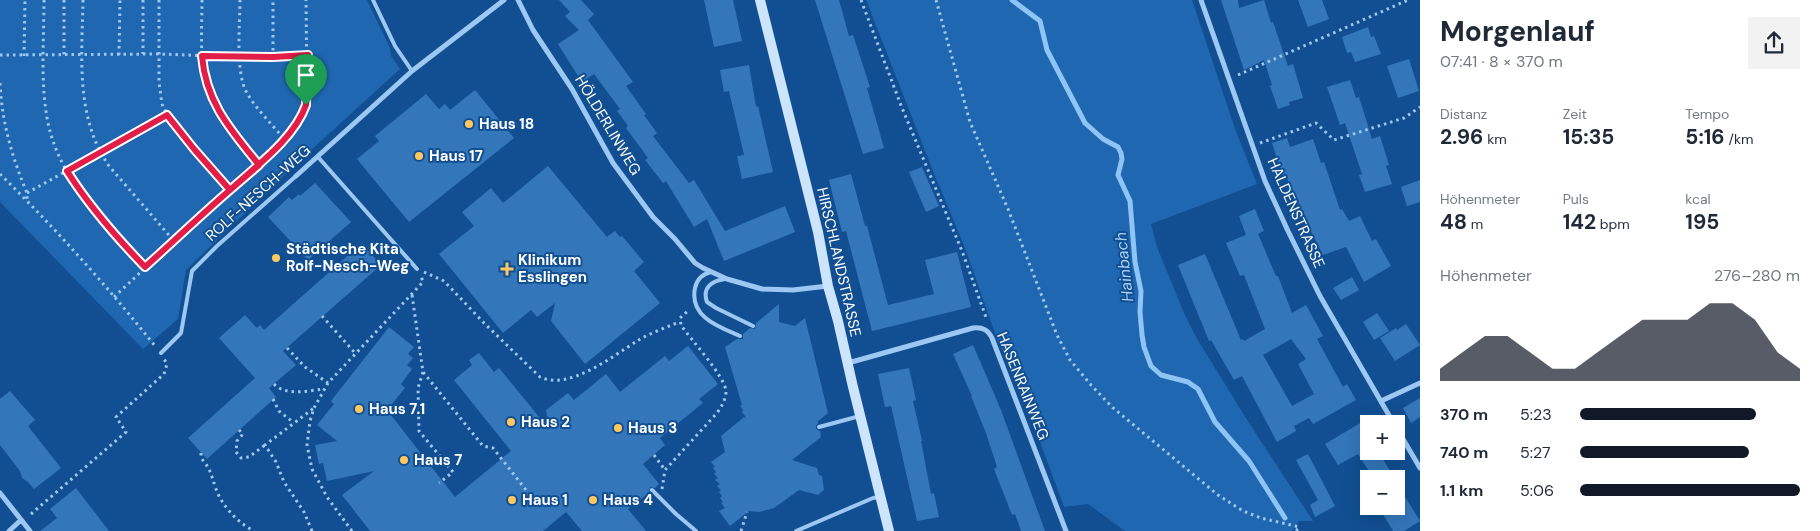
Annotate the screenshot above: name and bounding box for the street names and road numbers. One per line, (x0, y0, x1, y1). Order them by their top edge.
street label: HÖLDERLINWEG (570, 71, 646, 179)
street label: ROLF-NESCH-WEG (201, 140, 315, 246)
street label: HALDENSTRASSE (1263, 155, 1329, 271)
street label: HIRSCHLANDSTRASSE (812, 185, 866, 339)
street label: HASENRAINWEG (992, 329, 1054, 443)

